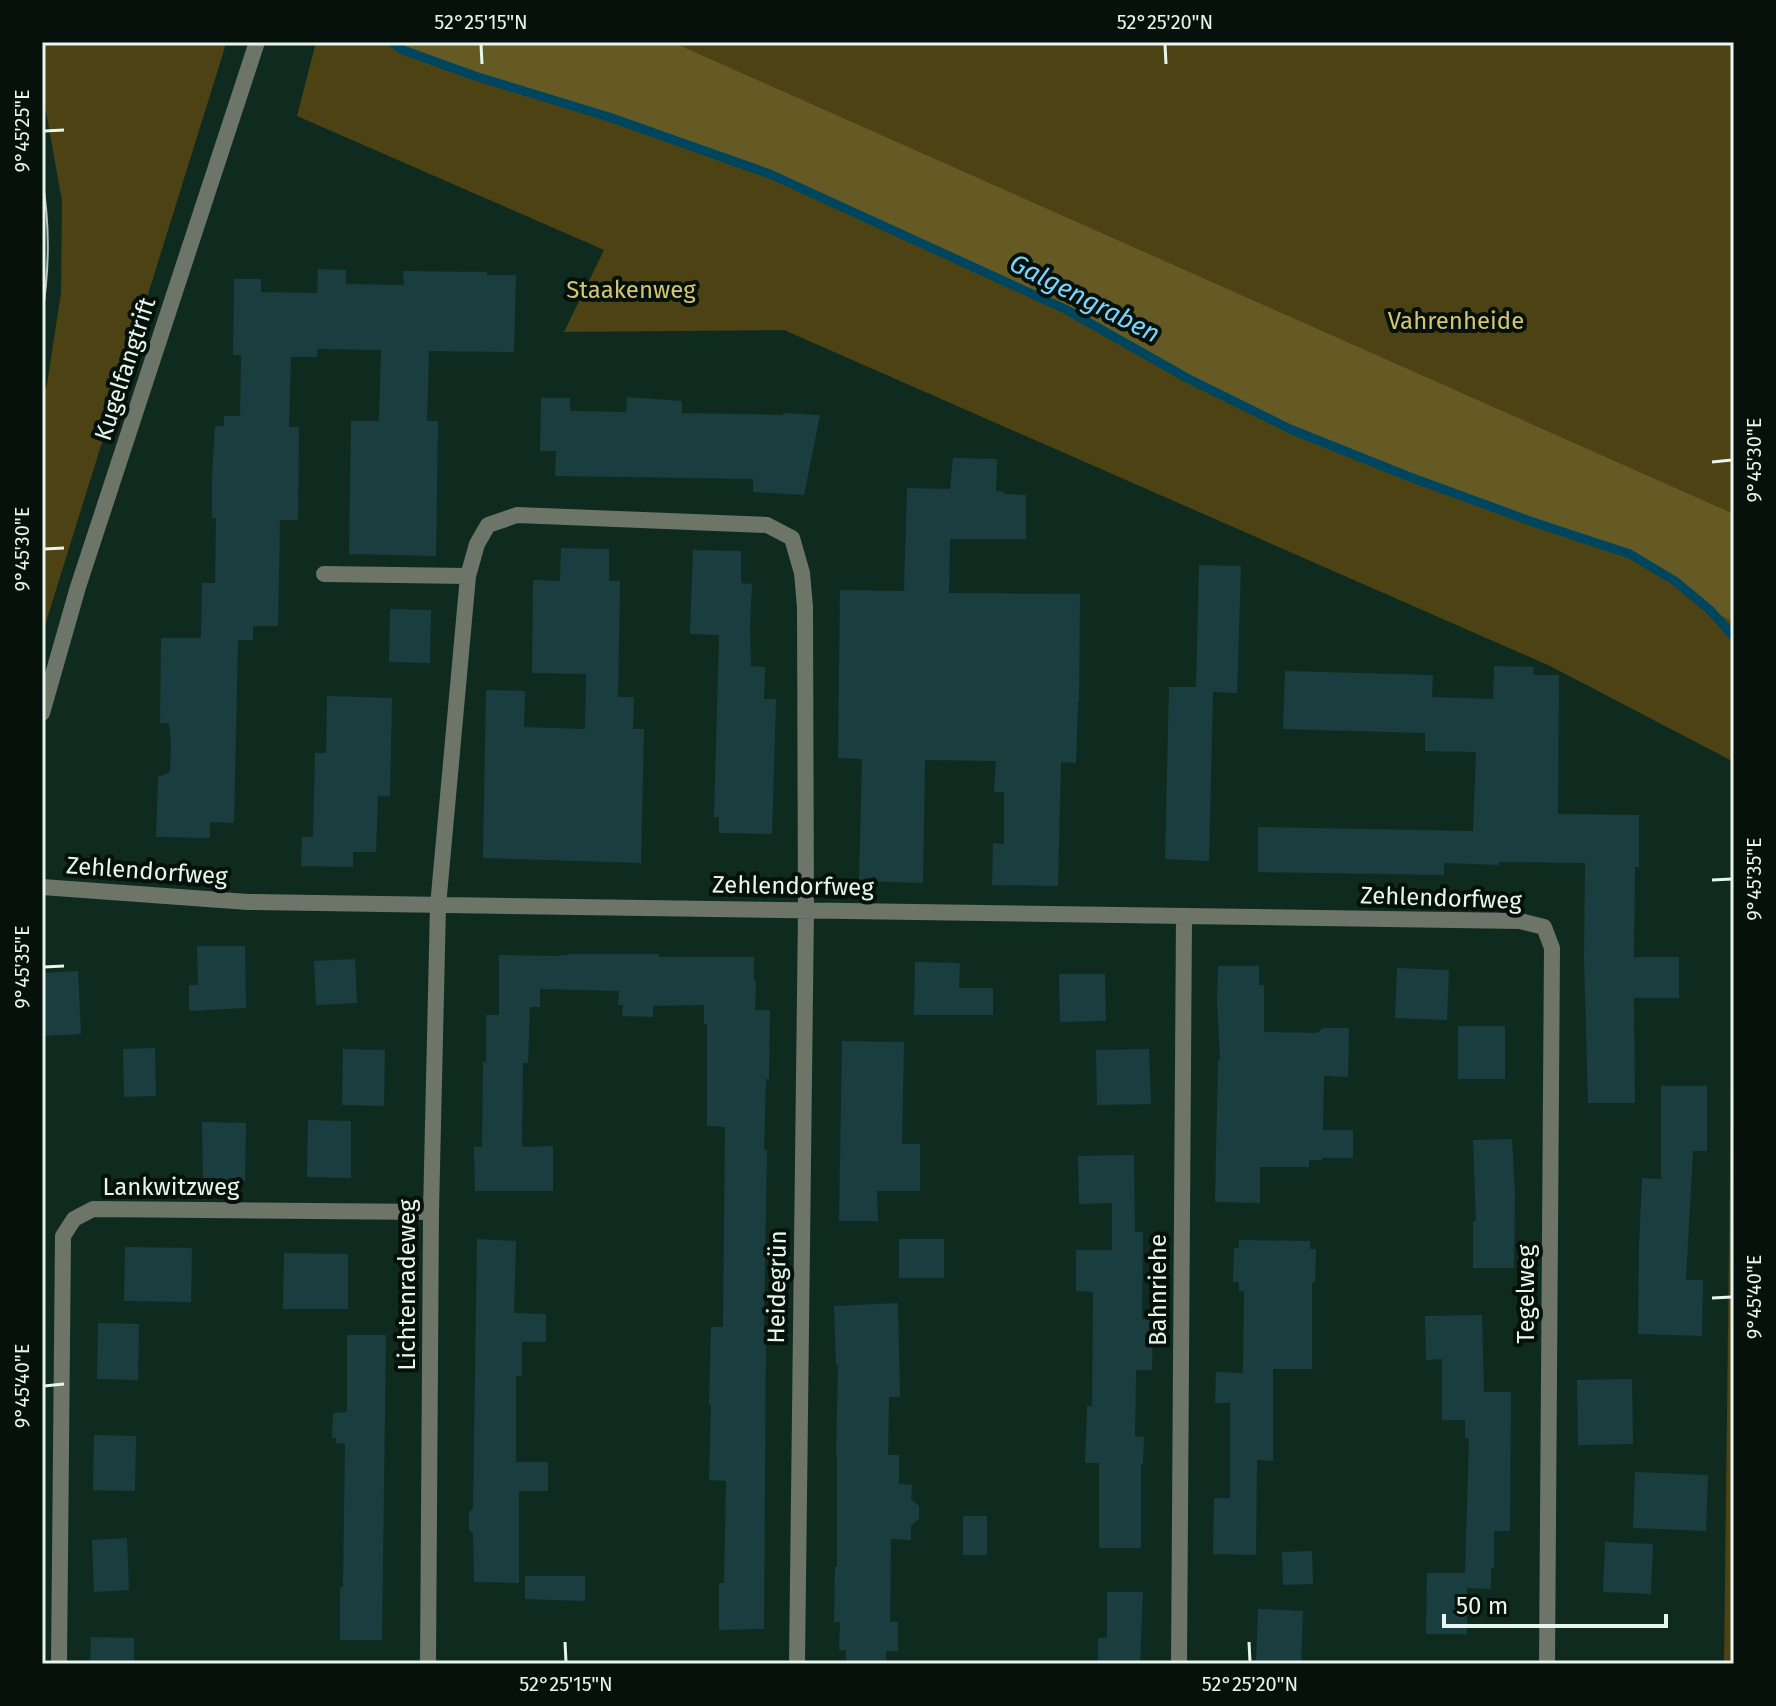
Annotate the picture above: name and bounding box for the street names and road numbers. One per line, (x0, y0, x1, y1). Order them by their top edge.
street label: Kugelfangtrift (89, 294, 161, 444)
street label: Zehlendorfweg (65, 851, 229, 891)
street label: Zehlendorfweg (712, 871, 875, 901)
street label: Zehlendorfweg (1360, 881, 1523, 915)
street label: Lankwitzweg (102, 1173, 240, 1201)
street label: Lichtenradeweg (393, 1199, 421, 1371)
street label: Heidegrün (762, 1230, 792, 1344)
street label: Bahnriehe (1144, 1234, 1172, 1346)
street label: Tegelweg (1512, 1244, 1540, 1344)

